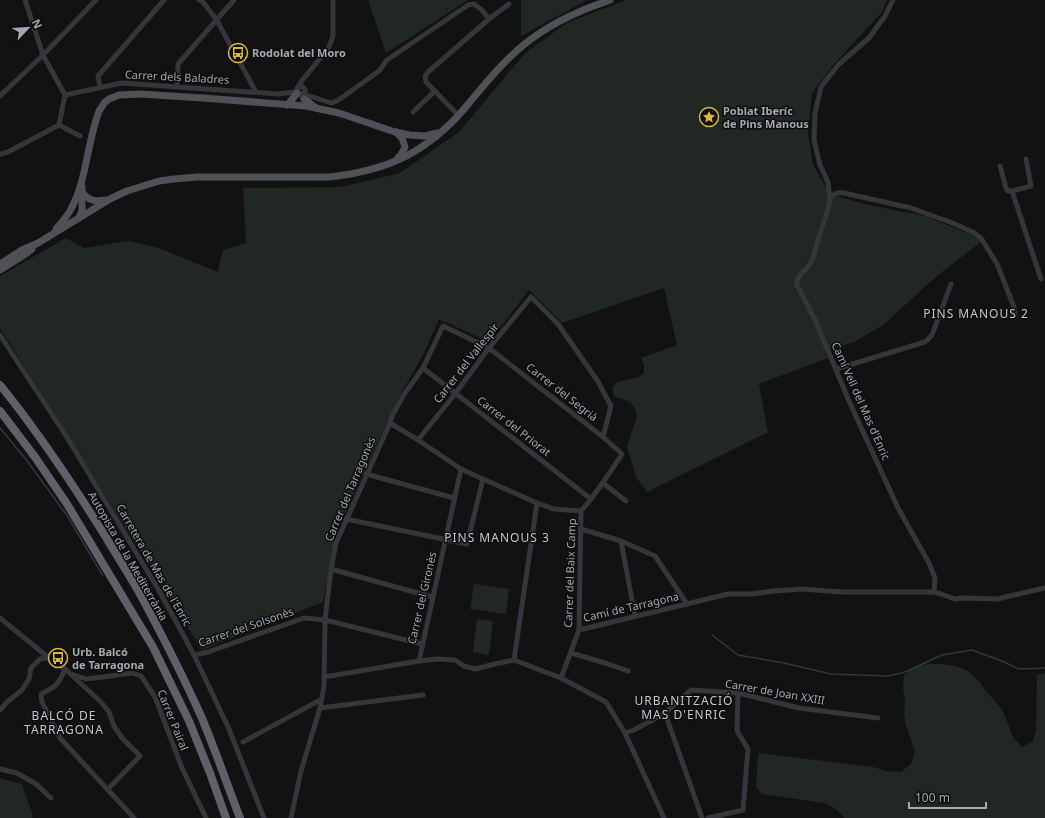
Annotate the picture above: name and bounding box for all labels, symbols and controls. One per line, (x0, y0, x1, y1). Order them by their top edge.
north arrow (8, 8, 48, 48)
text: N (29, 16, 46, 31)
bus stop icon: Rodolat del Moro (227, 42, 249, 64)
place label: Rodolat del Moro (252, 45, 346, 60)
street label: Carrer dels Baladres (124, 66, 230, 87)
place label: Poblat Iberíc de Pins Manous (723, 103, 809, 131)
place icon: Poblat Iberíc de Pins Manous (698, 106, 720, 128)
district label: PINS MANOUS 2 (923, 305, 1029, 322)
street label: Carrer del Vallespir (429, 319, 502, 406)
street label: Camí Vell del Mas d'Enric (829, 339, 894, 462)
street label: Carrer del Segrià (523, 359, 601, 424)
street label: Carrer del Priorat (474, 392, 554, 459)
street label: Carrer del Tarragonès (321, 434, 378, 543)
street label: Autopista de la Mediterrània (85, 488, 172, 623)
street label: Carretera de Mas de l'Enric (113, 501, 196, 628)
street label: Carrer del Baix Camp (560, 518, 579, 628)
district label: PINS MANOUS 3 (444, 529, 550, 546)
street label: Carrer del Gironès (404, 550, 439, 646)
street label: Camí de Tarragona (582, 588, 680, 625)
street label: Carrer del Solsonès (196, 603, 296, 650)
place label: Urb. Balcó de Tarragona (72, 644, 144, 672)
bus stop icon: Urb. Balcó de Tarragona (47, 647, 69, 669)
street label: Carrer de Joan XXIII (724, 675, 826, 708)
street label: Carrer Pairal (154, 687, 193, 753)
district label: URBANITZACIÓ MAS D'ENRIC (635, 692, 733, 723)
district label: BALCÓ DE TARRAGONA (24, 707, 104, 738)
scale bar (909, 784, 986, 810)
text: 100 m (915, 789, 950, 806)

